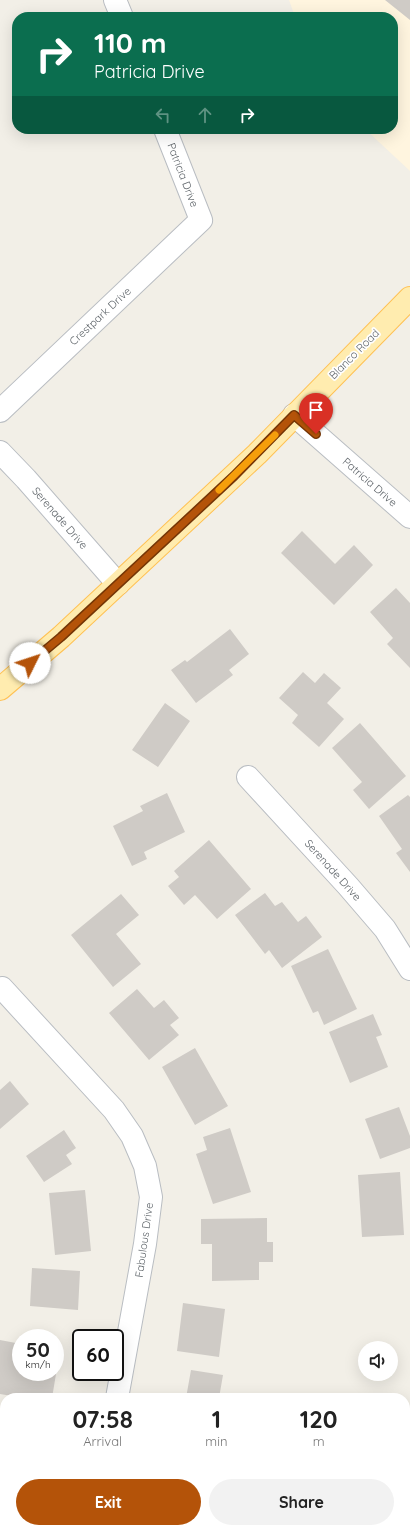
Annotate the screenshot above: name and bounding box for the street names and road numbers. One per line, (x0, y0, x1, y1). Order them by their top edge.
street label: Patricia Drive (164, 141, 202, 209)
street label: Crestpark Drive (66, 284, 134, 348)
street label: Blanco Road (326, 326, 382, 382)
street label: Patricia Drive (340, 455, 400, 509)
street label: Serenade Drive (29, 484, 91, 552)
street label: Serenade Drive (302, 836, 364, 904)
street label: Fabulous Drive (132, 1202, 156, 1278)

